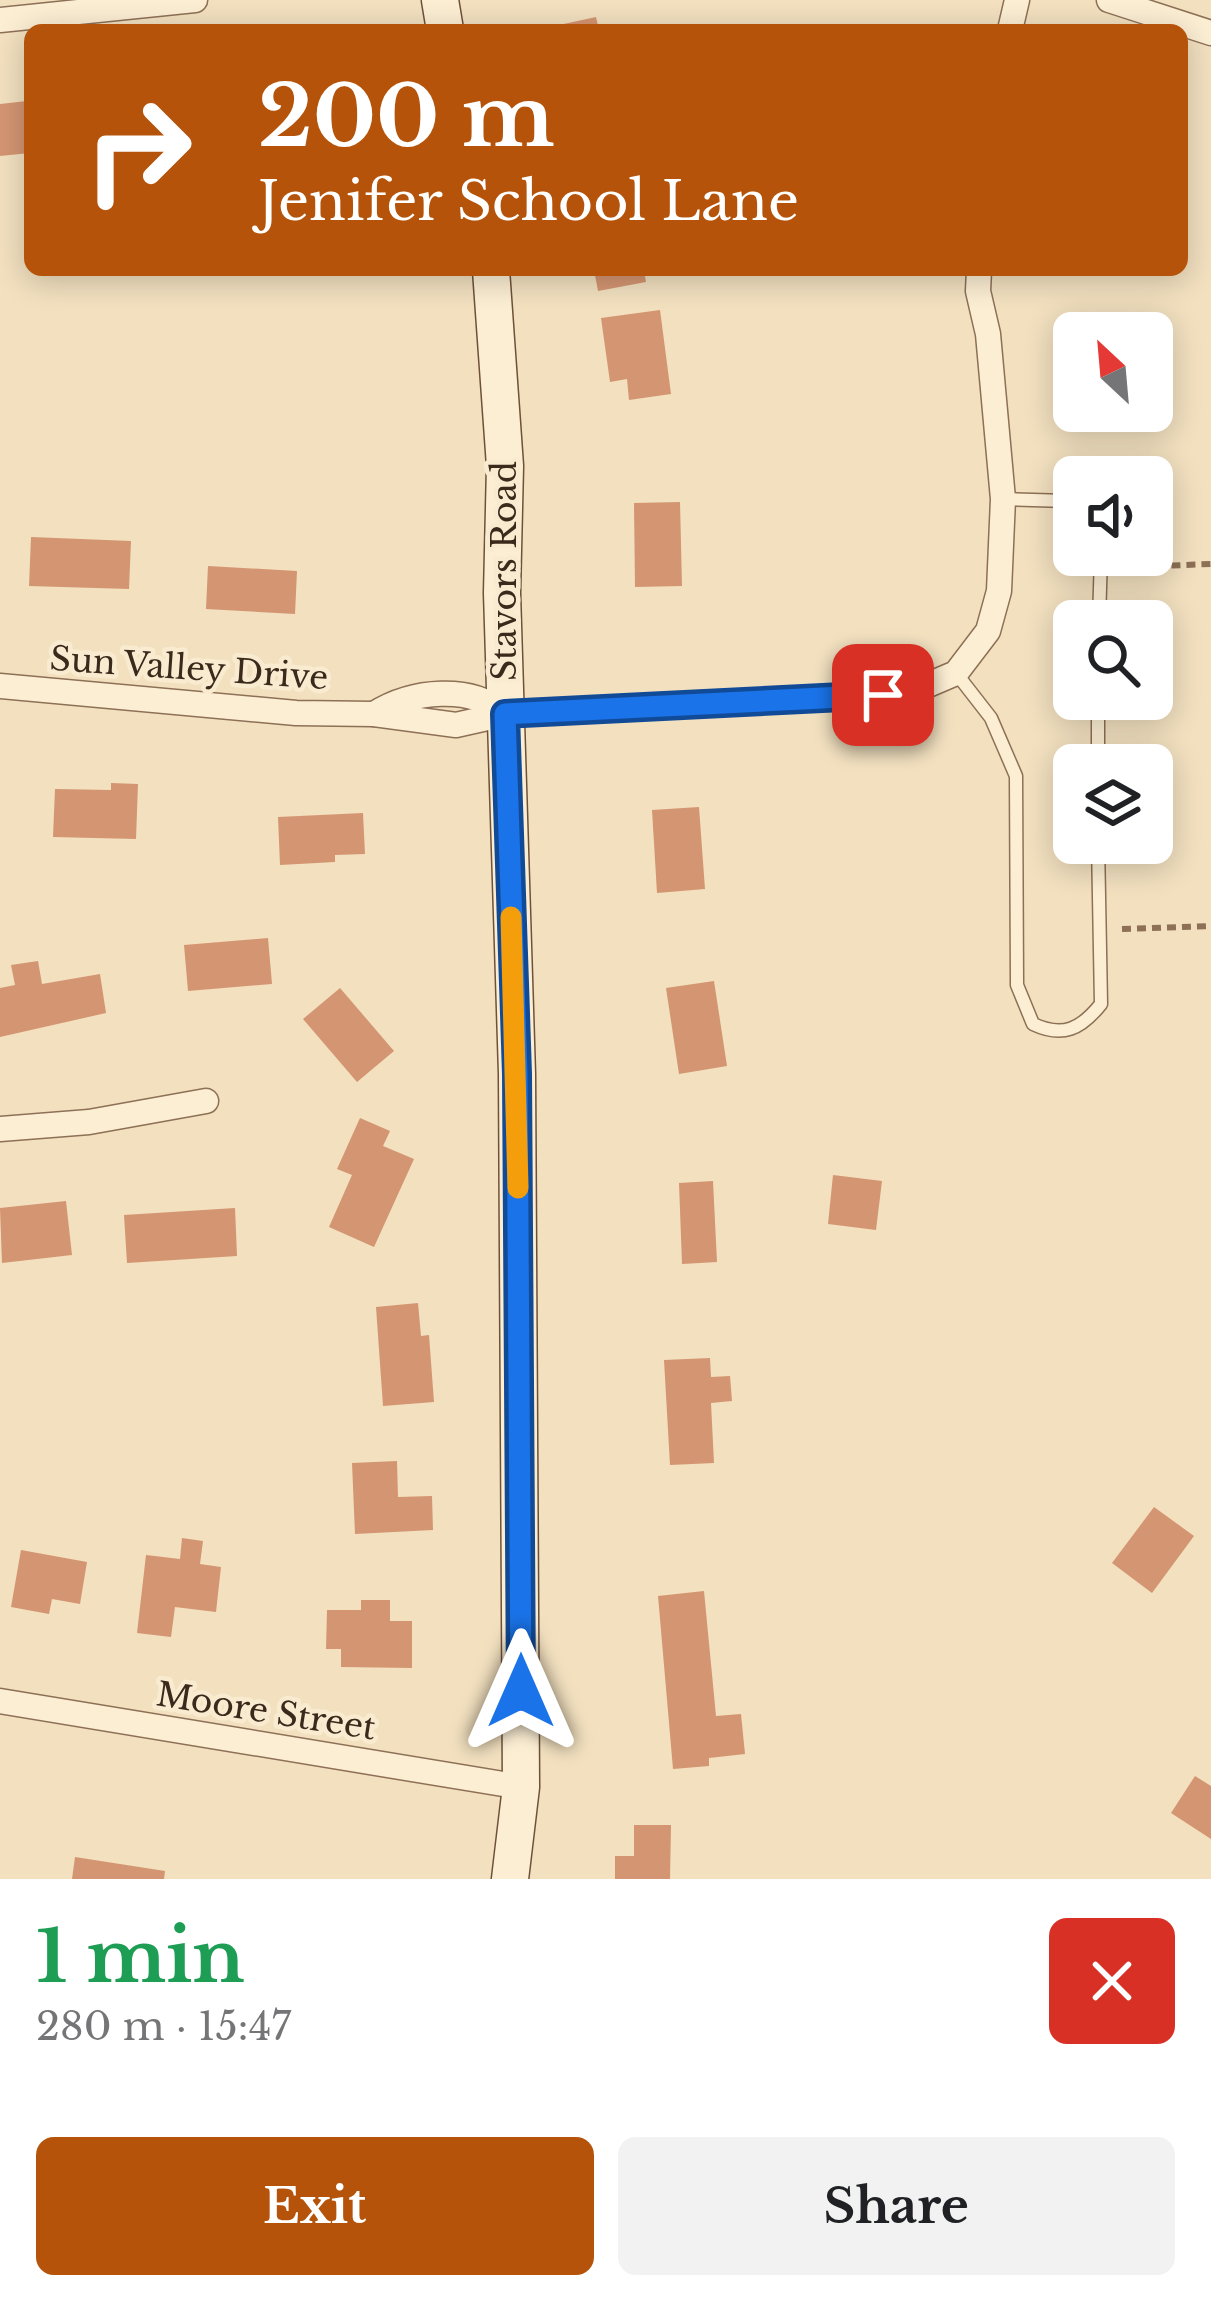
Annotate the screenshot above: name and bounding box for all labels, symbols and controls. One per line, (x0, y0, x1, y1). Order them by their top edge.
text: 200 m (258, 65, 555, 169)
icon: right (60, 72, 216, 228)
text: Jenifer School Lane (258, 168, 799, 235)
north arrow (1053, 312, 1173, 432)
map controls (1053, 312, 1173, 864)
button: sound (1053, 456, 1173, 576)
street label: Stavors Road (484, 461, 525, 681)
button: search (1053, 600, 1173, 720)
street label: Sun Valley Drive (48, 638, 330, 698)
pin (832, 644, 934, 746)
icon: arrive (850, 662, 916, 728)
button: layers (1053, 744, 1173, 864)
position arrow (458, 1628, 584, 1754)
street label: Moore Street (154, 1673, 379, 1749)
text: 1 min (36, 1912, 245, 2001)
button: close (1049, 1918, 1175, 2044)
text: 280 m · 15:47 (36, 2002, 291, 2051)
button: Exit (36, 2137, 594, 2275)
button: Share (618, 2137, 1175, 2275)

